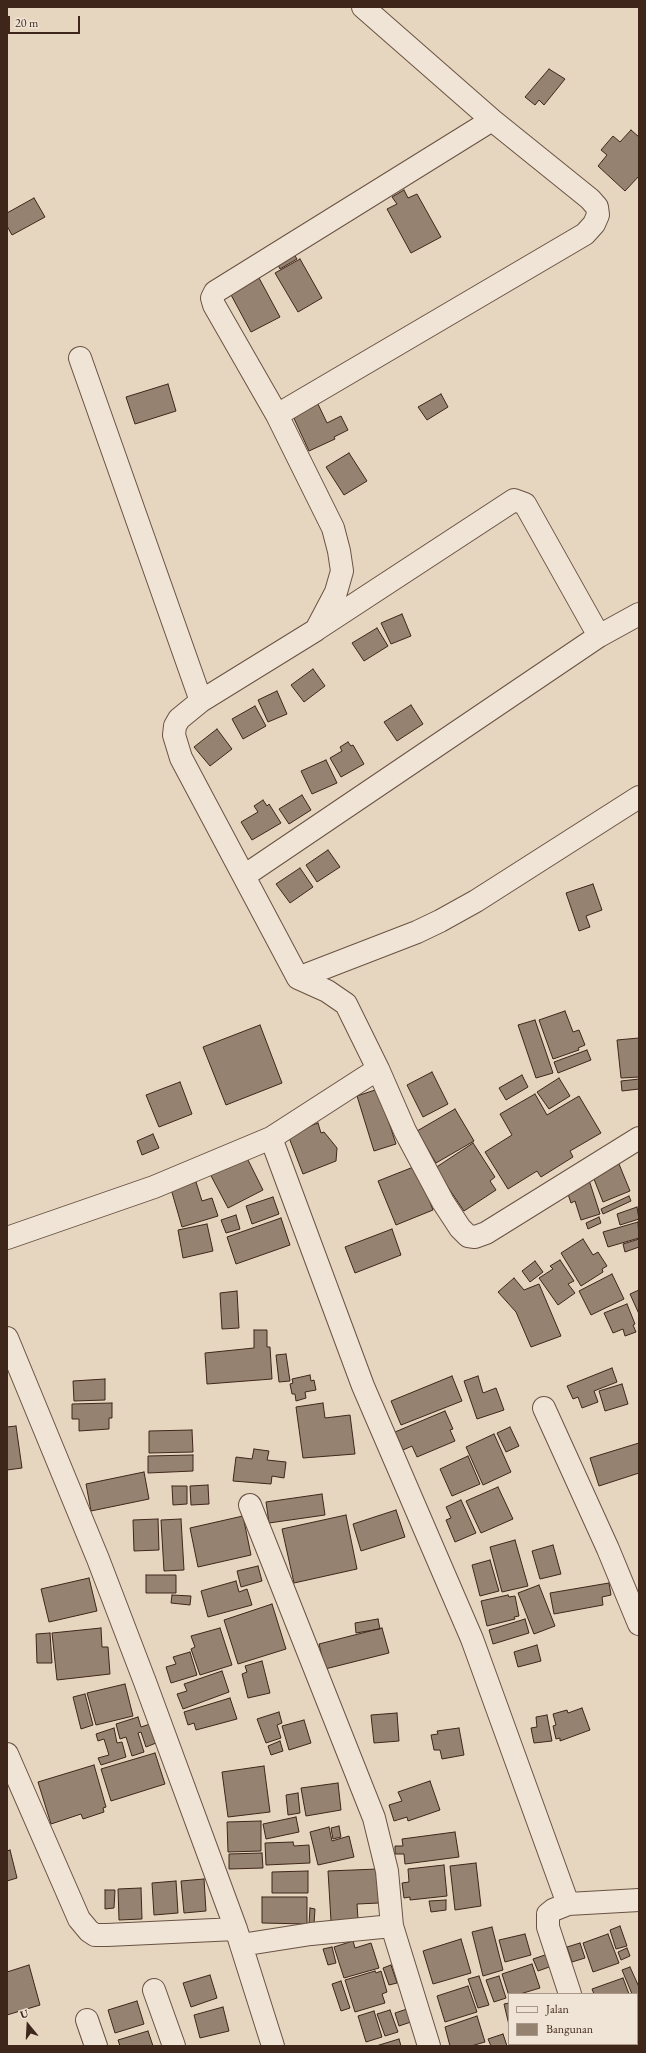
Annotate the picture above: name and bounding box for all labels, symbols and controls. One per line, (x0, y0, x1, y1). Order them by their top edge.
scale bar (10, 8, 82, 34)
text: 20 m (15, 15, 38, 31)
legend (508, 1993, 638, 2045)
text: Jalan (546, 2001, 569, 2017)
north arrow (8, 2005, 48, 2045)
text: U (18, 2006, 30, 2022)
text: Bangunan (546, 2021, 593, 2037)

